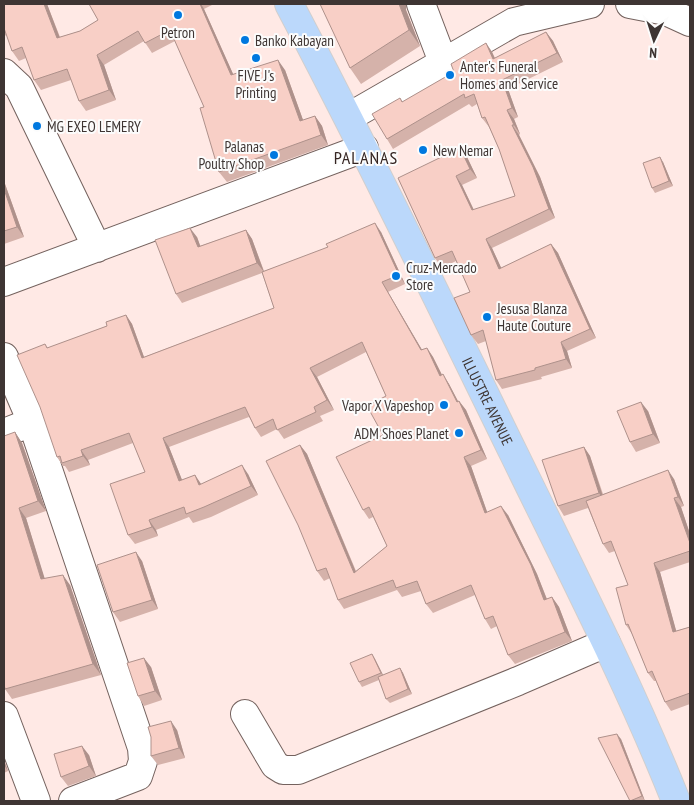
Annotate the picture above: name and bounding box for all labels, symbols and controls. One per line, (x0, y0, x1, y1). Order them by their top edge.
marker: Petron (172, 9, 184, 21)
north arrow (629, 15, 679, 65)
place label: Petron (161, 23, 195, 42)
place label: Banko Kabayan (255, 31, 334, 50)
marker: Banko Kabayan (239, 34, 251, 46)
text: N (649, 44, 657, 62)
marker: FIVE J's Printing (250, 52, 262, 64)
place label: Anter's Funeral Homes and Service (460, 57, 558, 93)
place label: FIVE J's Printing (236, 66, 276, 102)
marker: Anter's Funeral Homes and Service (444, 69, 456, 81)
place label: MG EXEO LEMERY (47, 117, 141, 136)
marker: MG EXEO LEMERY (31, 120, 43, 132)
place label: Palanas Poultry Shop (199, 137, 264, 173)
place label: New Nemar (433, 141, 494, 160)
marker: New Nemar (417, 144, 429, 156)
district label: PALANAS (334, 146, 398, 169)
marker: Palanas Poultry Shop (268, 149, 280, 161)
place label: Cruz-Mercado Store (406, 258, 477, 294)
marker: Cruz-Mercado Store (390, 270, 402, 282)
place label: Jesusa Blanza Haute Couture (496, 299, 571, 335)
marker: Jesusa Blanza Haute Couture (481, 311, 493, 323)
street label: ILLUSTRE AVENUE (458, 354, 518, 448)
place label: Vapor X Vapeshop (341, 396, 434, 415)
marker: Vapor X Vapeshop (438, 399, 450, 411)
place label: ADM Shoes Planet (354, 424, 449, 443)
marker: ADM Shoes Planet (453, 427, 465, 439)

